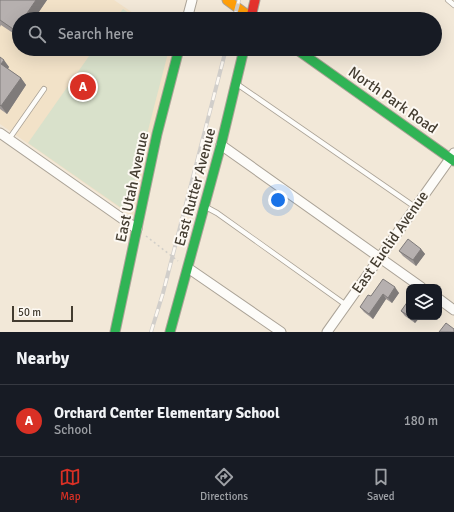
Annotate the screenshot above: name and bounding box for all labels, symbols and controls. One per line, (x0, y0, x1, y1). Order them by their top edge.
search box (12, 12, 442, 56)
icon: search (26, 23, 48, 45)
text: Search here (58, 25, 134, 43)
street label: North Park Road (345, 63, 441, 137)
pin: A (70, 72, 96, 102)
street label: East Rutter Avenue (171, 126, 219, 248)
street label: East Utah Avenue (112, 130, 152, 244)
street label: East Euclid Avenue (348, 187, 432, 297)
your location (268, 190, 288, 210)
map controls (406, 284, 442, 320)
button: layers (406, 284, 442, 320)
scale bar (12, 304, 73, 323)
text: 50 m (18, 306, 41, 319)
text: Nearby (16, 348, 69, 369)
text: Orchard Center Elementary School (54, 404, 280, 422)
text: A (25, 413, 33, 429)
text: 180 m (404, 413, 438, 429)
text: School (54, 422, 92, 438)
tab: Map (59, 466, 81, 503)
tab: Directions (200, 466, 248, 503)
tab: Saved (367, 466, 395, 503)

